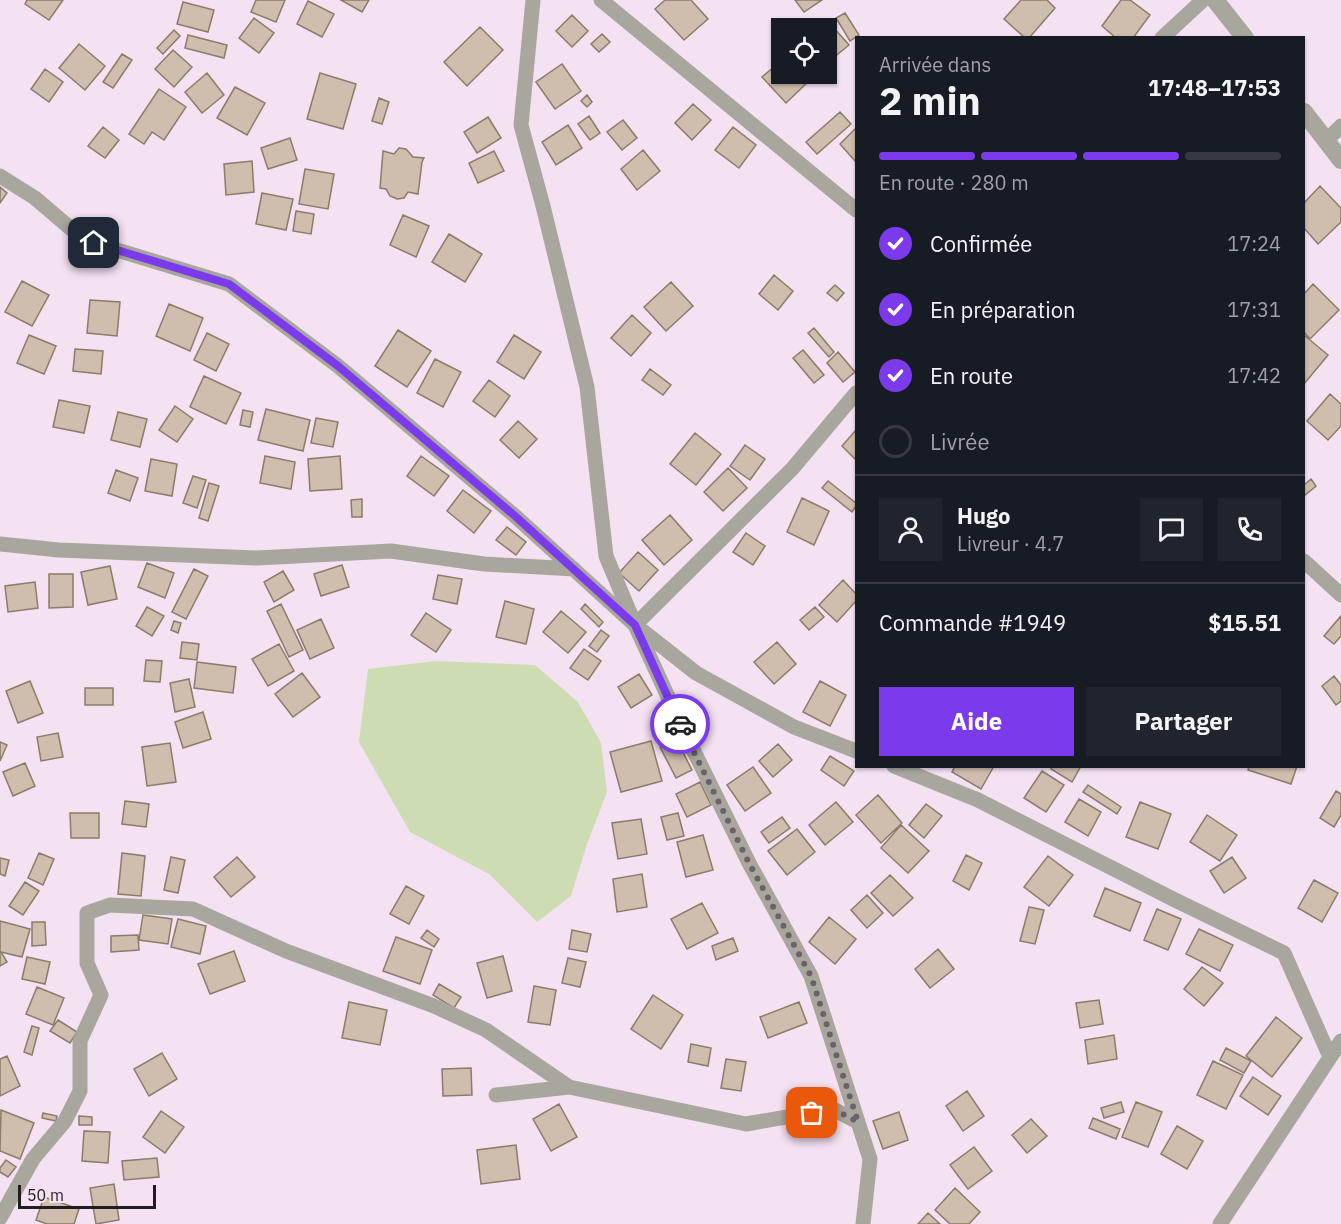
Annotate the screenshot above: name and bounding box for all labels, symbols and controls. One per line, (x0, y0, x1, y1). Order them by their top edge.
map controls (771, 18, 837, 84)
button: locate (771, 18, 837, 84)
text: Arrivée dans (879, 51, 991, 78)
text: 17:48–17:53 (1148, 73, 1281, 102)
text: 2 min (879, 75, 981, 126)
text: En route · 280 m (879, 169, 1029, 196)
pin (68, 217, 119, 268)
icon: home (77, 226, 110, 259)
icon: check (879, 227, 912, 260)
text: Confirmée (930, 229, 1032, 258)
text: 17:24 (1227, 230, 1281, 257)
icon: check (879, 293, 912, 326)
text: En préparation (930, 295, 1076, 324)
text: 17:31 (1227, 296, 1281, 323)
icon: check (879, 359, 912, 392)
text: En route (930, 361, 1013, 390)
text: 17:42 (1227, 362, 1281, 389)
text: Livrée (930, 427, 989, 456)
button: person (879, 498, 942, 561)
button: chat (1140, 498, 1203, 561)
button: phone (1218, 498, 1281, 561)
text: Hugo (957, 501, 1010, 530)
text: Livreur · 4.7 (957, 530, 1064, 557)
text: Commande #1949 (879, 608, 1066, 637)
text: $15.51 (1208, 608, 1281, 637)
button: Aide (879, 687, 1074, 756)
button: Partager (1086, 687, 1281, 756)
courier (650, 694, 710, 754)
icon: car (664, 708, 697, 741)
pin (786, 1087, 837, 1138)
icon: bag (795, 1096, 828, 1129)
scale bar (18, 1182, 156, 1210)
text: 50 m (27, 1185, 64, 1205)

